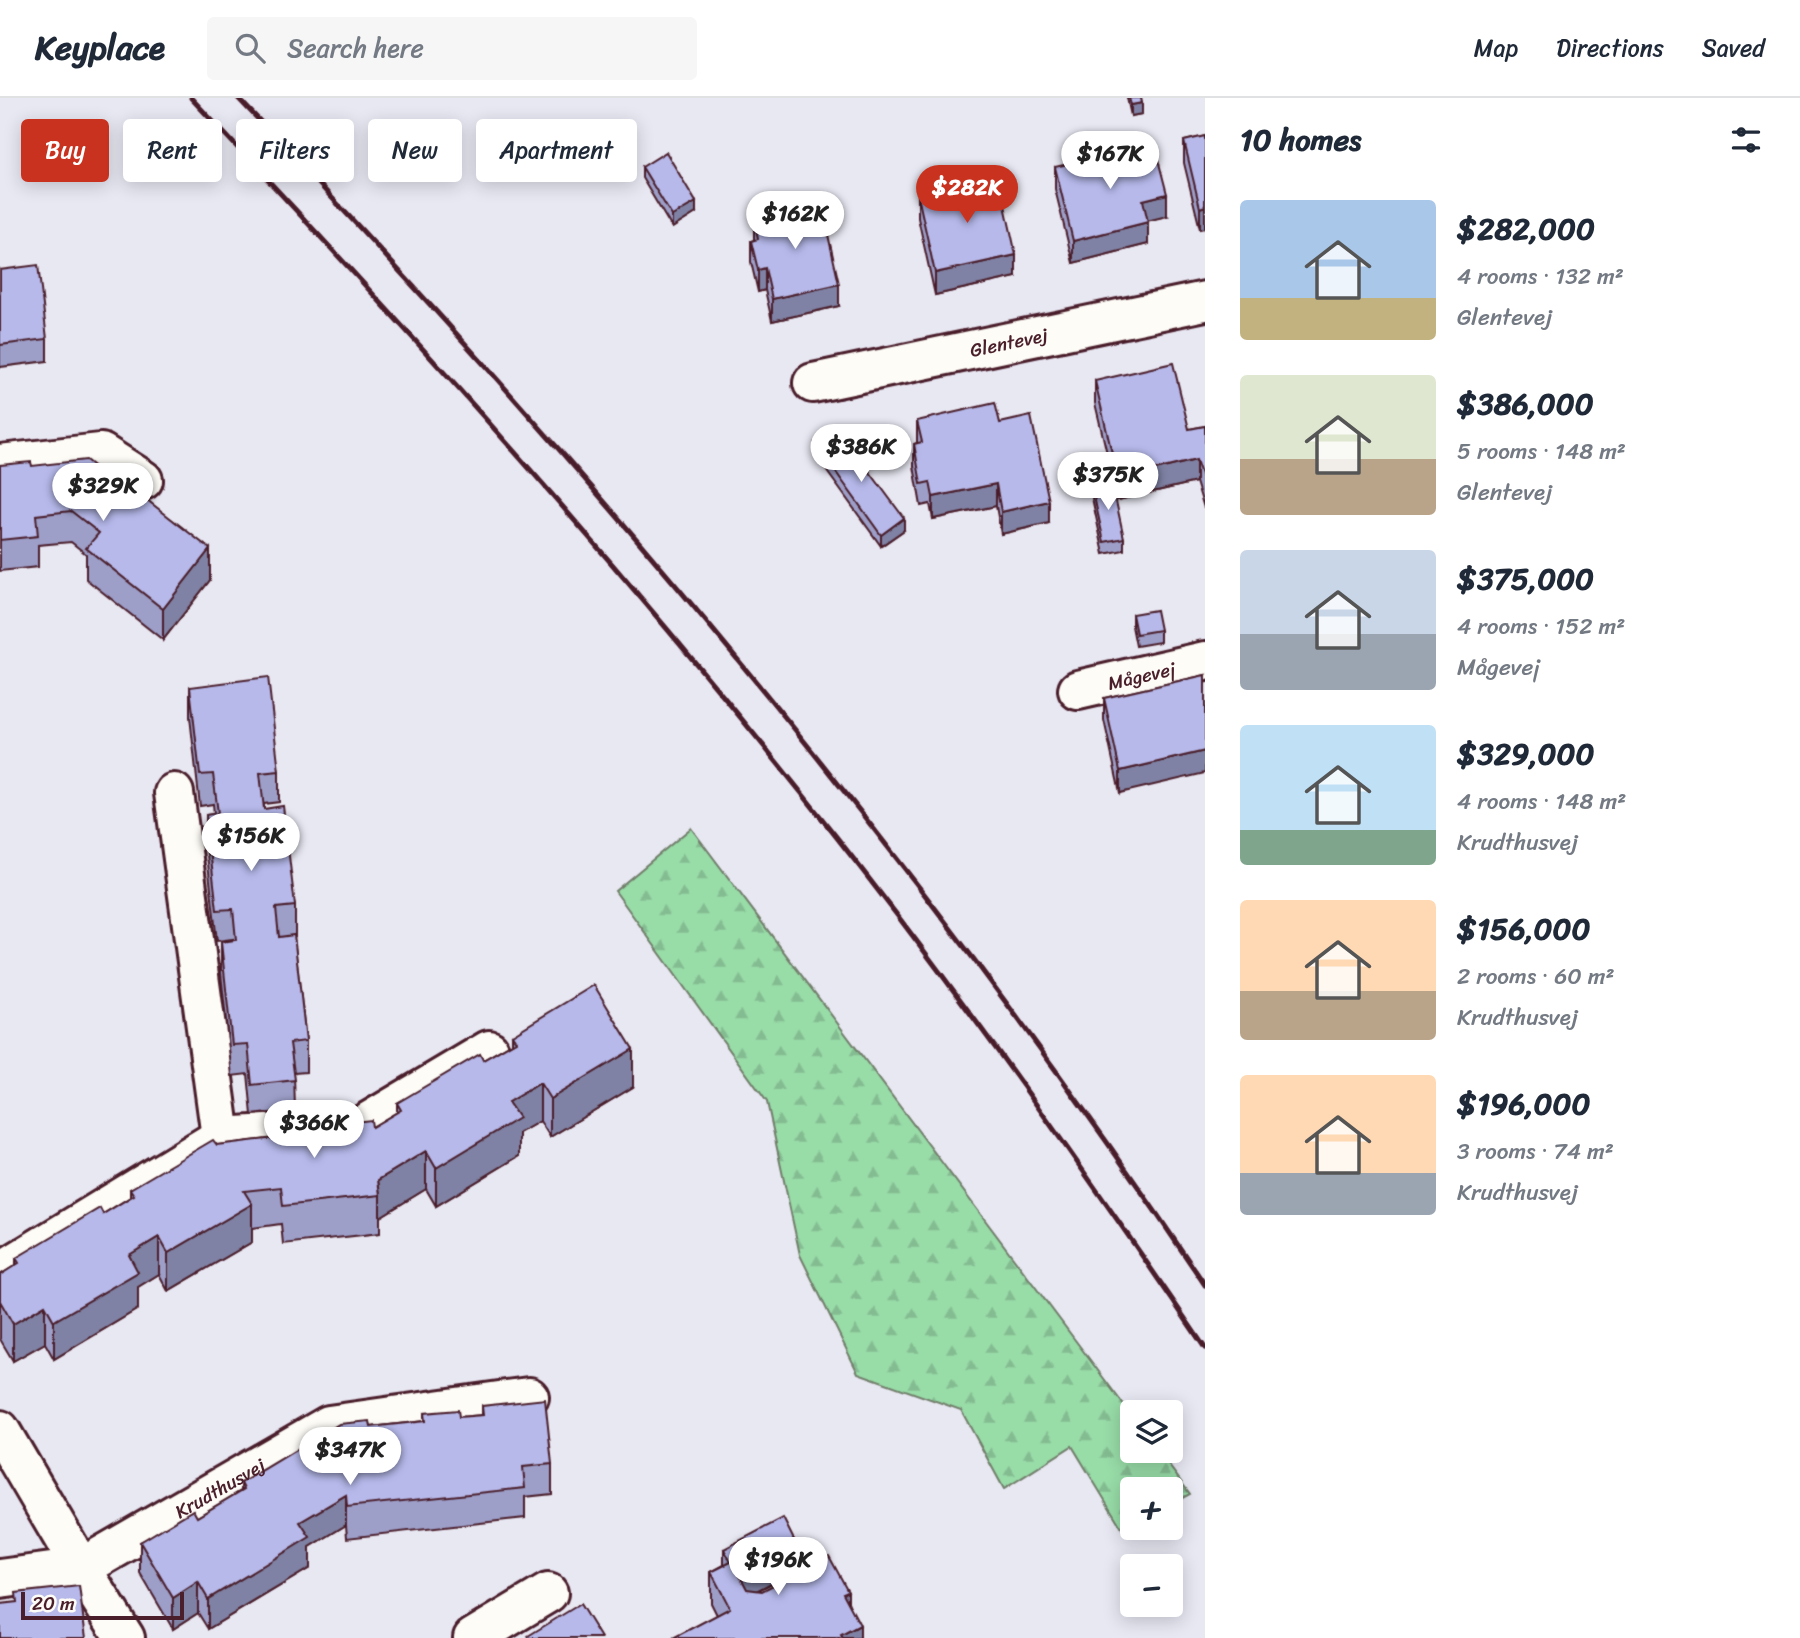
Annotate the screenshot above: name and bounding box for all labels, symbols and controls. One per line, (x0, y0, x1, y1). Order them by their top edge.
search box (207, 17, 697, 80)
text: Keyplace (35, 19, 165, 77)
text: Search here (287, 25, 424, 71)
text: Map (1474, 27, 1518, 69)
text: Directions (1556, 27, 1664, 69)
text: Saved (1702, 27, 1765, 69)
icon: search (231, 29, 269, 67)
text: 10 homes (1240, 113, 1361, 167)
chip: Buy (21, 119, 109, 182)
chip: Rent (123, 119, 222, 182)
chip: Filters (236, 119, 354, 182)
chip: New (368, 119, 462, 182)
chip: Apartment (476, 119, 637, 182)
icon: filters (1727, 121, 1765, 159)
pin: $167K (1061, 132, 1159, 191)
text: $167K (1077, 133, 1143, 174)
pin: $282K (918, 166, 1016, 225)
text: $282K (932, 167, 1002, 208)
pin: $162K (746, 192, 844, 251)
text: $162K (762, 193, 828, 234)
text: $282,000 (1457, 202, 1595, 256)
icon: home (1296, 228, 1380, 312)
text: 4 rooms · 132 m² (1457, 256, 1624, 297)
text: Glentevej (1457, 297, 1552, 338)
street label: Glentevej (967, 318, 1052, 366)
text: $386,000 (1457, 377, 1594, 431)
icon: home (1296, 403, 1380, 487)
pin: $386K (812, 424, 910, 484)
text: $386K (826, 426, 896, 467)
text: 5 rooms · 148 m² (1457, 431, 1626, 472)
pin: $375K (1059, 452, 1157, 512)
text: $375K (1073, 454, 1143, 495)
pin: $329K (54, 464, 152, 523)
text: $329K (68, 465, 138, 506)
text: Glentevej (1457, 472, 1552, 513)
text: $375,000 (1457, 552, 1594, 606)
icon: home (1296, 578, 1380, 662)
text: 4 rooms · 152 m² (1457, 606, 1625, 647)
text: Mågevej (1457, 647, 1540, 688)
street label: Mågevej (1104, 651, 1180, 699)
text: $329,000 (1457, 727, 1594, 781)
icon: home (1296, 753, 1380, 837)
text: 4 rooms · 148 m² (1457, 781, 1626, 822)
pin: $156K (202, 814, 300, 873)
text: $156K (218, 815, 284, 856)
text: Krudthusvej (1457, 822, 1578, 863)
text: $156,000 (1457, 902, 1590, 956)
icon: home (1296, 928, 1380, 1012)
text: 2 rooms · 60 m² (1457, 956, 1615, 997)
text: Krudthusvej (1457, 997, 1578, 1038)
text: $196,000 (1457, 1077, 1590, 1131)
pin: $366K (265, 1100, 363, 1160)
text: $366K (280, 1102, 348, 1143)
icon: home (1296, 1103, 1380, 1187)
text: 3 rooms · 74 m² (1457, 1131, 1614, 1172)
text: Krudthusvej (1457, 1172, 1578, 1213)
map controls (1120, 1400, 1183, 1617)
button: layers (1120, 1400, 1183, 1463)
pin: $347K (301, 1428, 399, 1487)
text: $347K (315, 1429, 385, 1470)
street label: Krudthusvej (168, 1448, 272, 1527)
button: + (1120, 1477, 1183, 1540)
pin: $196K (729, 1538, 827, 1597)
text: $196K (745, 1539, 811, 1580)
button: − (1120, 1554, 1183, 1617)
text: 20 m (32, 1587, 75, 1620)
scale bar (21, 1589, 184, 1621)

